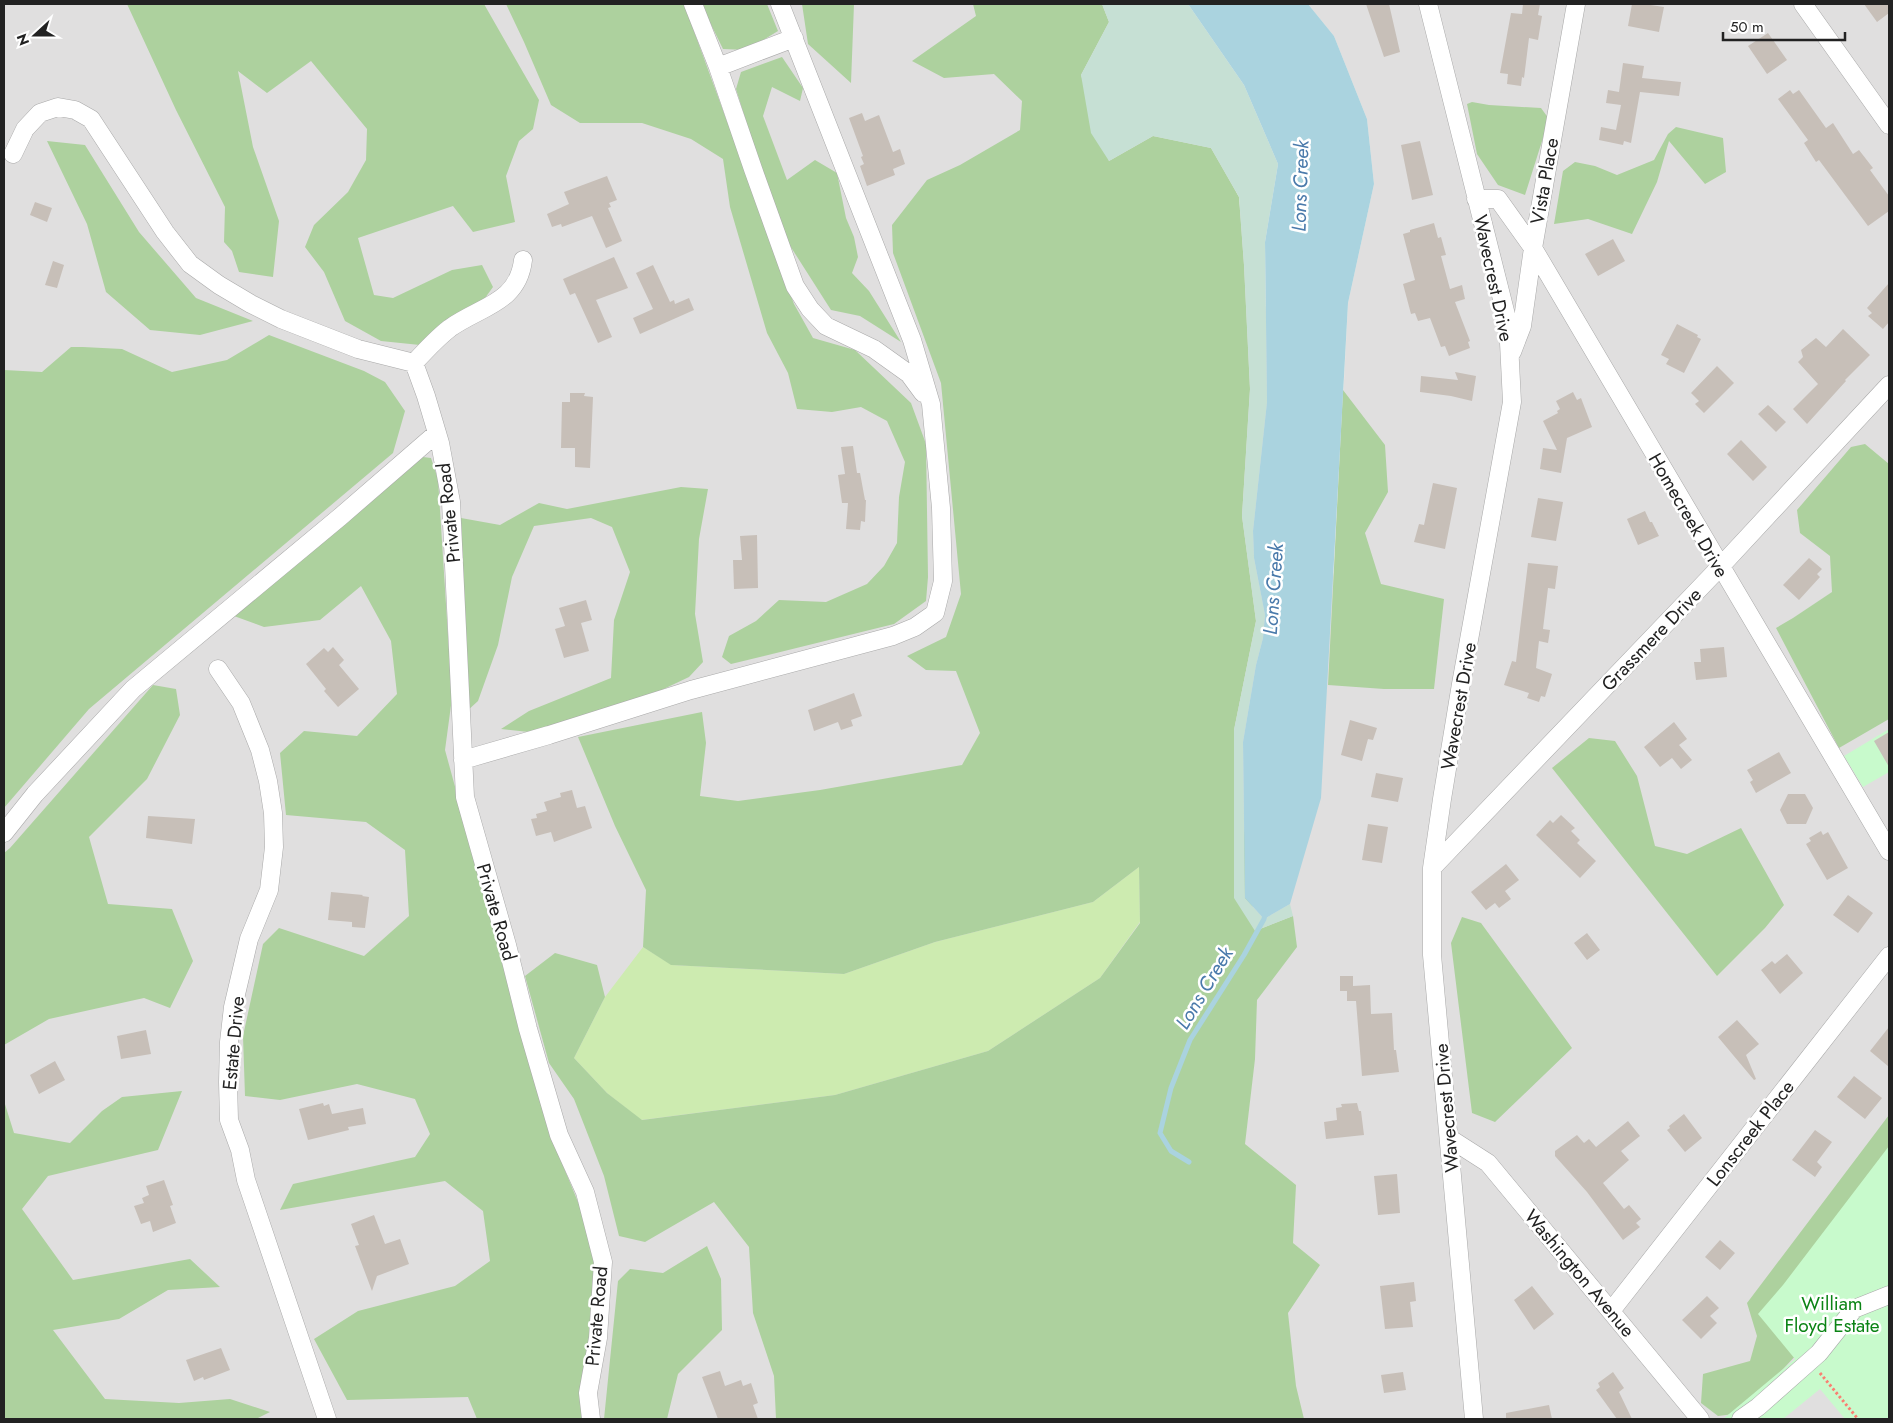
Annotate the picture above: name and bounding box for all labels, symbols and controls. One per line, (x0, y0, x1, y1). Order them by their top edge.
north arrow (10, 10, 60, 60)
scale bar (1723, 10, 1846, 42)
text: 50 m (1730, 16, 1764, 38)
text: N (12, 31, 34, 48)
street label: Vista Place (1524, 136, 1565, 226)
water label: Lons Creek (1284, 138, 1317, 232)
street label: Wavecrest Drive (1467, 212, 1520, 344)
street label: Homecreek Drive (1642, 448, 1735, 583)
street label: Private Road (430, 462, 467, 564)
water label: Lons Creek (1256, 541, 1291, 636)
street label: Grassmere Drive (1595, 582, 1708, 697)
street label: Wavecrest Drive (1434, 640, 1483, 772)
street label: Private Road (470, 860, 523, 964)
water label: Lons Creek (1168, 940, 1241, 1035)
street label: Estate Drive (216, 995, 251, 1091)
street label: Wavecrest Drive (1427, 1042, 1466, 1173)
street label: Lonscreek Place (1700, 1074, 1801, 1192)
street label: Washington Avenue (1518, 1204, 1641, 1343)
street label: Private Road (579, 1265, 614, 1367)
park label: William Floyd Estate (1784, 1290, 1880, 1339)

